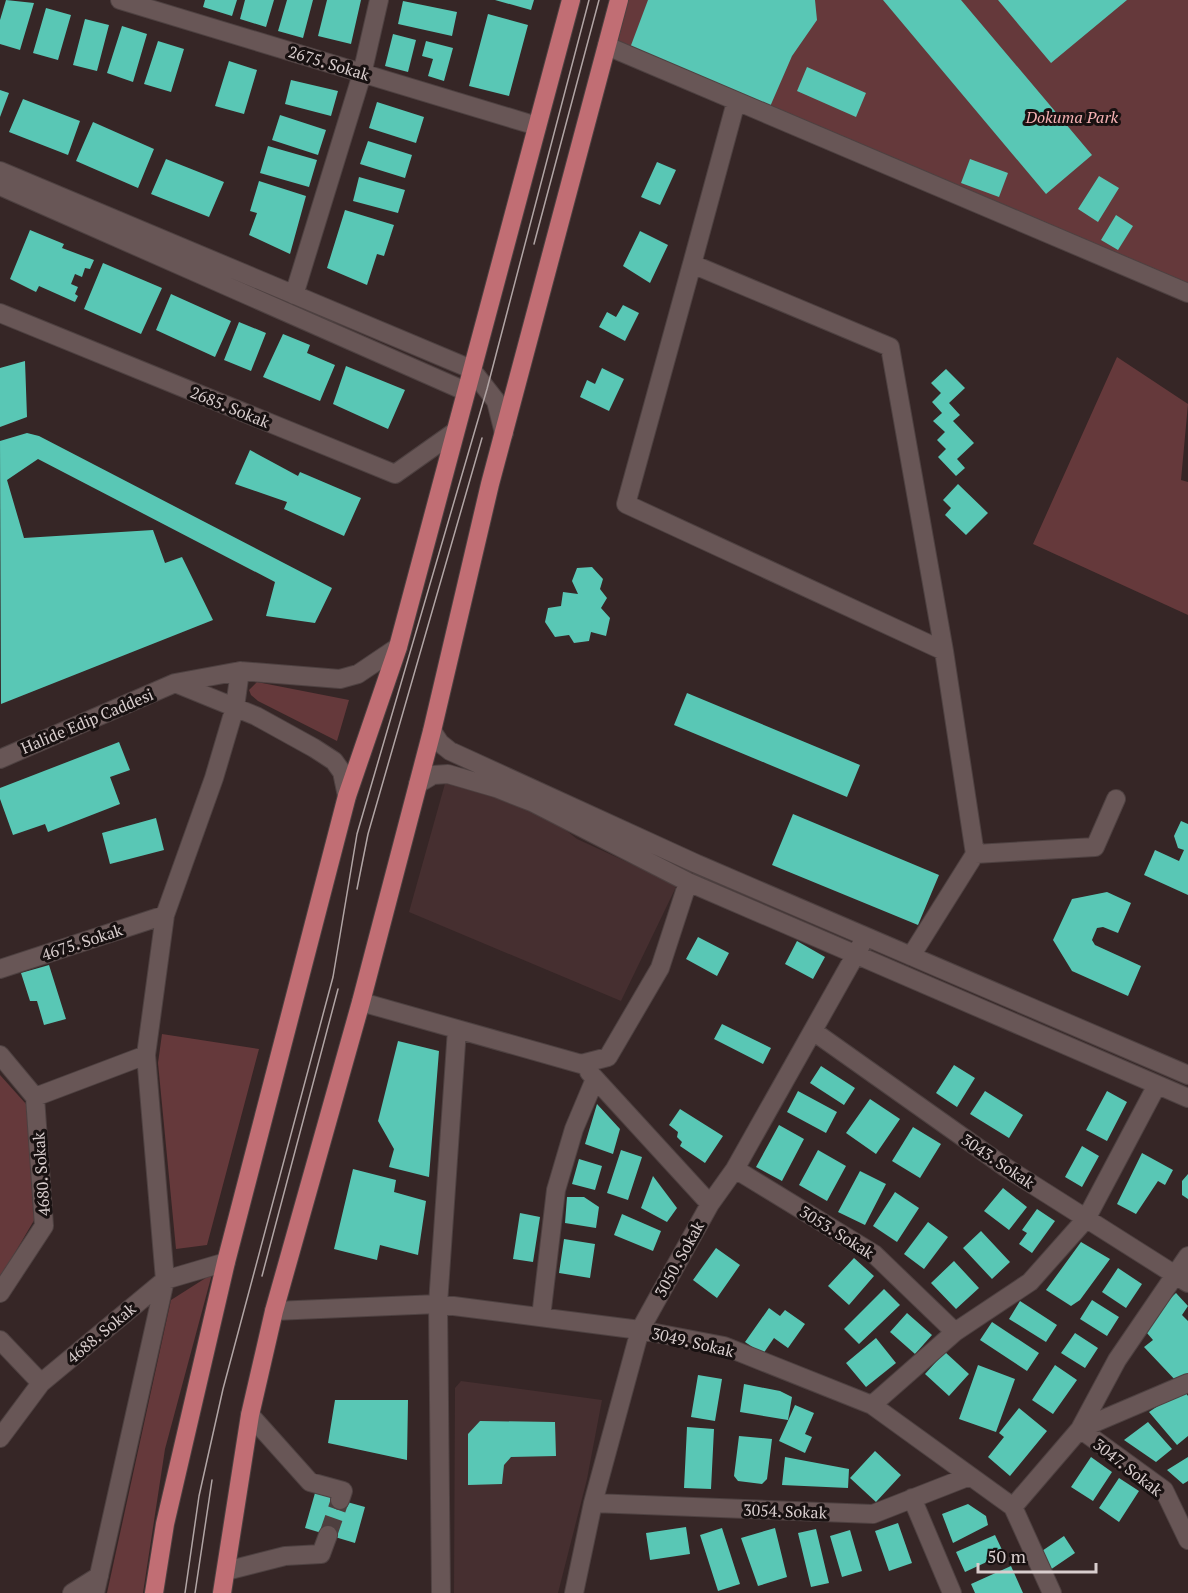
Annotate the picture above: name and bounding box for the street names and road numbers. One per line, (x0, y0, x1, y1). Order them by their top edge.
street label: 2675. Sokak (286, 40, 373, 86)
street label: 2685. Sokak (187, 381, 274, 433)
street label: Halide Edip Caddesi (17, 683, 157, 759)
street label: 4675. Sokak (39, 918, 126, 965)
street label: 3043. Sokak (957, 1128, 1040, 1194)
street label: 4680. Sokak (27, 1131, 55, 1217)
street label: 3053. Sokak (796, 1200, 879, 1264)
street label: 3050. Sokak (649, 1216, 709, 1301)
street label: 4688. Sokak (62, 1297, 141, 1368)
street label: 3049. Sokak (650, 1322, 737, 1362)
street label: 3047. Sokak (1089, 1433, 1168, 1501)
street label: 3054. Sokak (743, 1499, 828, 1523)

